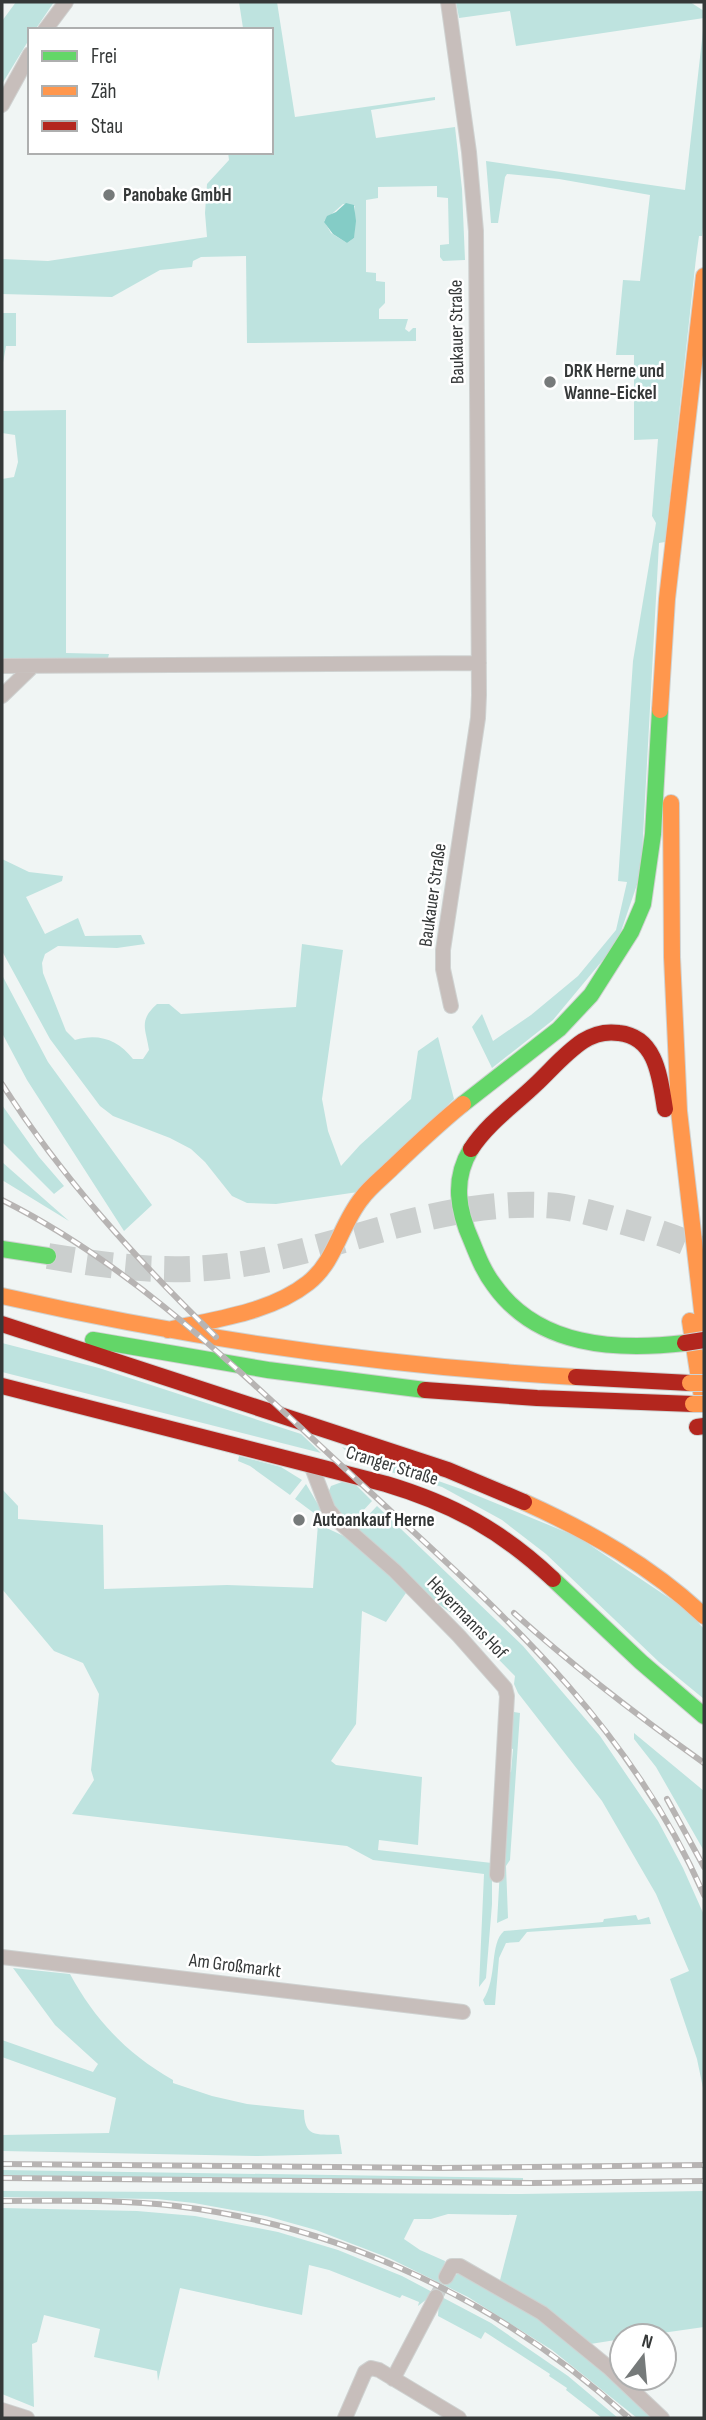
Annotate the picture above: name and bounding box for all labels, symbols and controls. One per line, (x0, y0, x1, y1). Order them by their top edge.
legend (28, 28, 273, 154)
text: Frei (91, 44, 117, 69)
text: Zäh (91, 79, 117, 104)
text: Stau (91, 114, 123, 139)
place label: Panobake GmbH (123, 184, 232, 207)
marker: Panobake GmbH (101, 187, 117, 203)
street label: Baukauer Straße (445, 280, 469, 384)
place label: DRK Herne und Wanne-Eickel (564, 360, 664, 405)
marker: DRK Herne und Wanne-Eickel (542, 374, 558, 390)
street label: Baukauer Straße (414, 842, 452, 948)
street label: Cranger Straße (343, 1441, 441, 1491)
place label: Autoankauf Herne (312, 1509, 435, 1532)
marker: Autoankauf Herne (291, 1512, 307, 1528)
street label: Heyermanns Hof (422, 1572, 512, 1664)
street label: Am Großmarkt (187, 1949, 282, 1983)
north arrow (608, 2322, 678, 2392)
text: N (639, 2330, 655, 2355)

